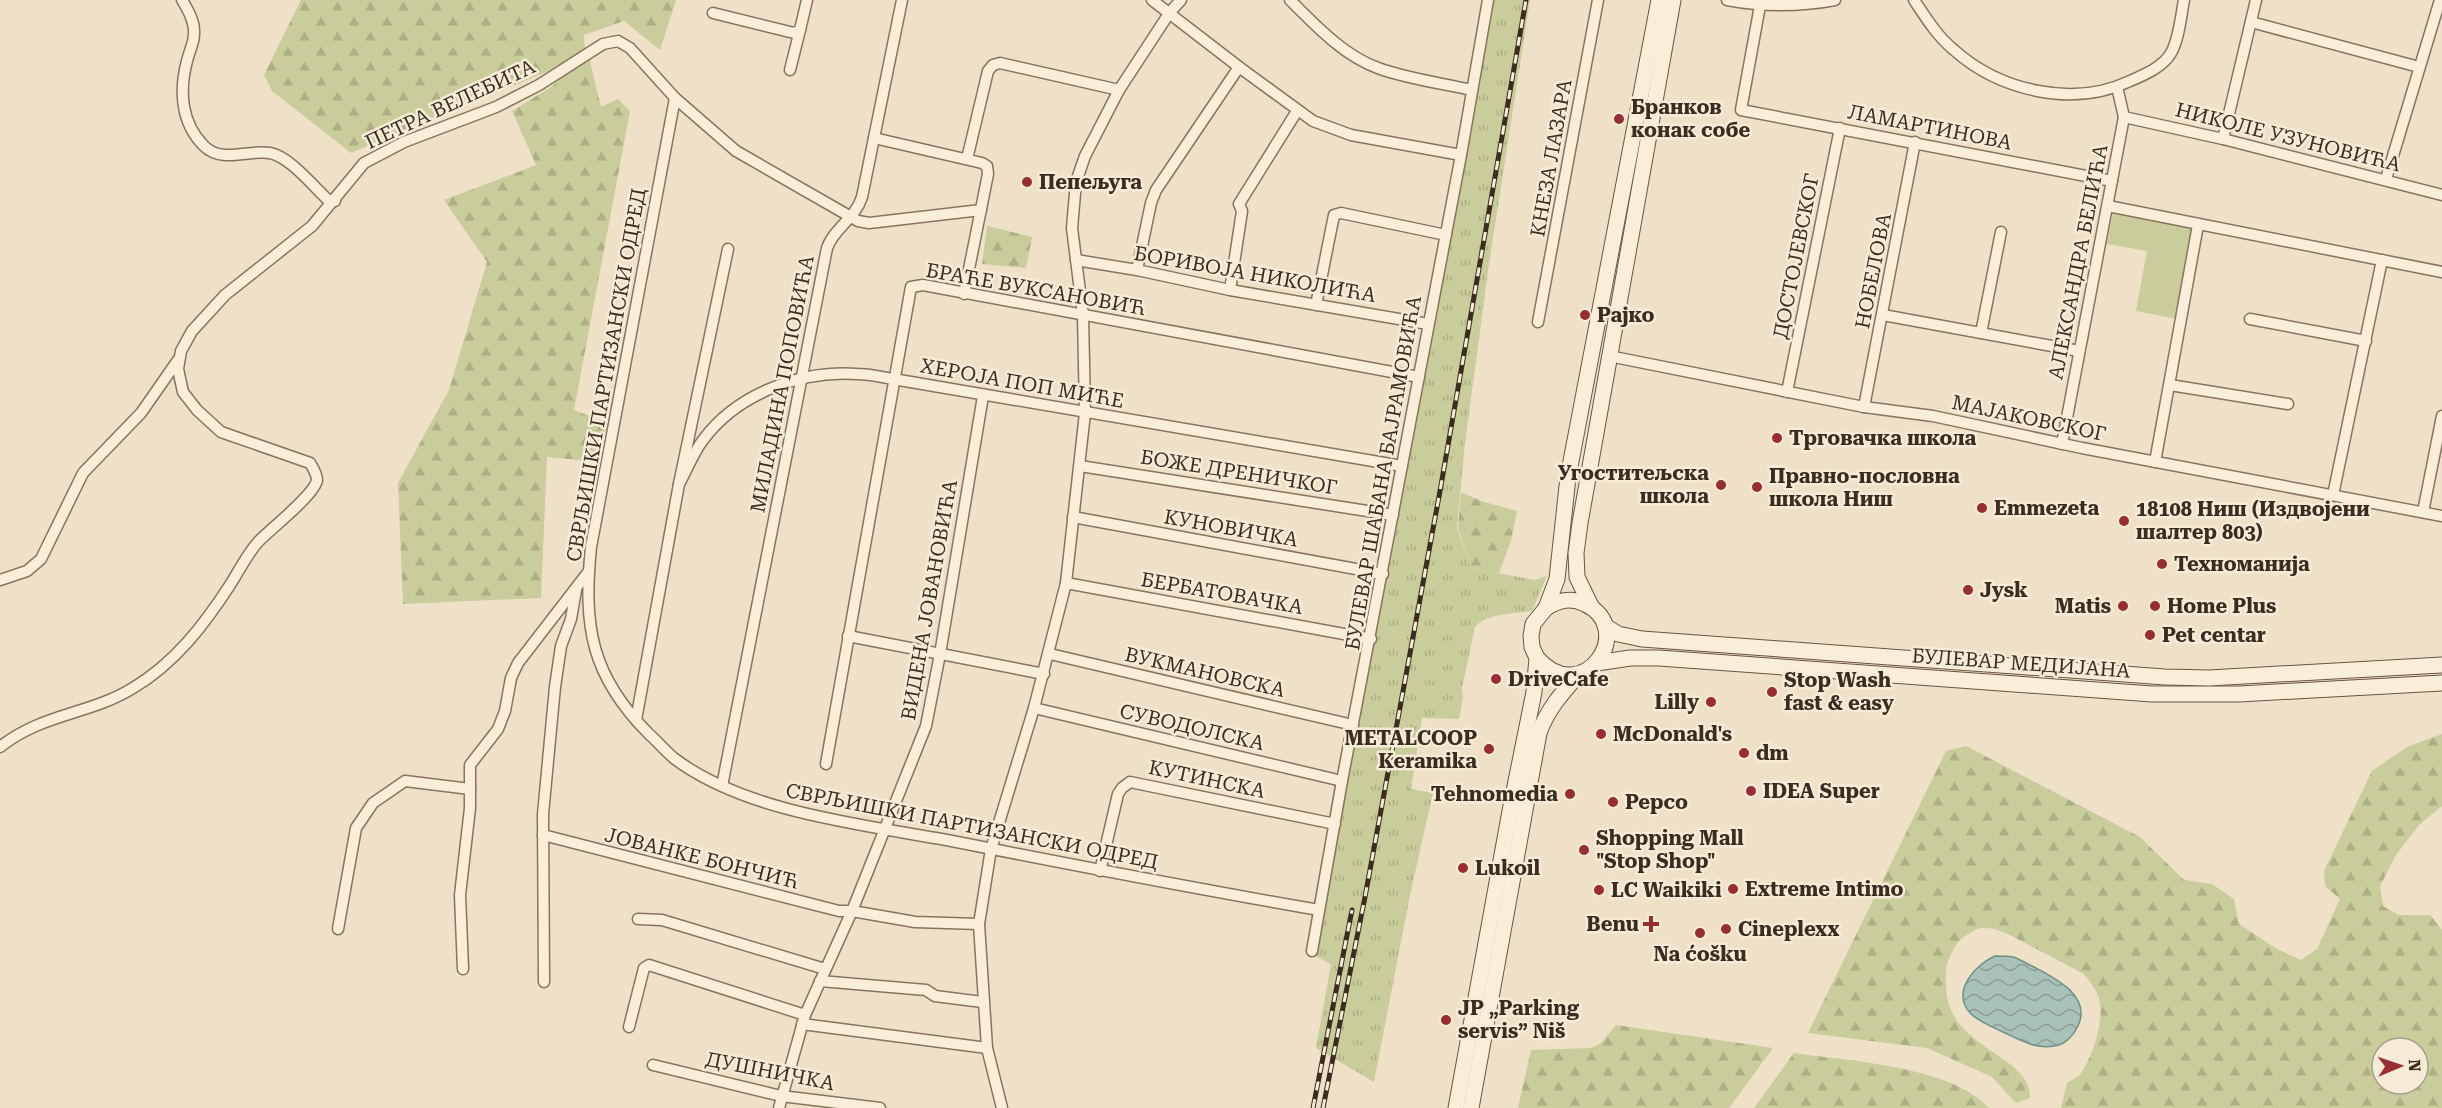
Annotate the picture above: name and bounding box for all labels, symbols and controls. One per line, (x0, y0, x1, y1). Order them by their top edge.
street label: ПЕТРА ВЕЛЕБИТА (361, 54, 539, 154)
street label: КНЕЗА ЛАЗАРА (1525, 77, 1577, 239)
place label: Бранков конак собе (1631, 95, 1750, 142)
street label: НИКОЛЕ УЗУНОВИЋА (2173, 97, 2403, 177)
street label: ЛАМАРТИНОВА (1846, 99, 2014, 155)
marker: Бранков конак собе (1612, 112, 1626, 126)
street label: АЛЕКСАНДРА БЕЛИЋА (2043, 142, 2113, 382)
place label: Пепељуга (1039, 170, 1142, 194)
street label: ДОСТОЈЕВСКОГ (1768, 171, 1824, 341)
marker: Пепељуга (1020, 175, 1034, 189)
street label: СВРЉИШКИ ПАРТИЗАНСКИ ОДРЕД (561, 186, 651, 564)
street label: НОБЕЛОВА (1850, 211, 1896, 331)
street label: БОРИВОЈА НИКОЛИЋА (1132, 241, 1378, 307)
street label: МИЛАДИНА ПОПОВИЋА (745, 253, 819, 515)
street label: БРАЋЕ ВУКСАНОВИЋ (924, 258, 1148, 320)
street label: БУЛЕВАР ШАБАНА БАЈРАМОВИЋА (1340, 294, 1426, 652)
place label: Рајко (1597, 303, 1654, 327)
marker: Рајко (1578, 308, 1592, 322)
street label: ХЕРОЈА ПОП МИЋЕ (918, 353, 1126, 413)
street label: МАЈАКОВСКОГ (1950, 390, 2108, 446)
place label: Трговачка школа (1789, 426, 1977, 450)
marker: Трговачка школа (1770, 431, 1784, 445)
street label: БОЖЕ ДРЕНИЧКОГ (1139, 445, 1339, 499)
place label: Угоститељска школа (1558, 461, 1709, 508)
place label: Правно-пословна школа Ниш (1769, 464, 1960, 511)
street label: ВИДЕНА ЈОВАНОВИЋА (896, 478, 962, 722)
marker: Угоститељска школа (1714, 478, 1728, 492)
marker: Правно-пословна школа Ниш (1750, 480, 1764, 494)
place label: Emmezeta (1994, 496, 2099, 520)
place label: 18108 Ниш (Издвојени шалтер 803) (2136, 497, 2370, 544)
marker: Emmezeta (1975, 501, 1989, 515)
street label: КУНОВИЧКА (1162, 504, 1300, 552)
marker: 18108 Ниш (Издвојени шалтер 803) (2117, 514, 2131, 528)
place label: Техноманија (2174, 552, 2310, 576)
marker: Техноманија (2155, 557, 2169, 571)
street label: БЕРБАТОВАЧКА (1139, 567, 1305, 619)
place label: Jysk (1980, 578, 2028, 602)
marker: Jysk (1961, 583, 1975, 597)
place label: Matis (2055, 594, 2111, 618)
place label: Home Plus (2167, 594, 2276, 618)
marker: Matis (2116, 599, 2130, 613)
marker: Home Plus (2148, 599, 2162, 613)
place label: Pet centar (2162, 623, 2266, 647)
marker: Pet centar (2143, 628, 2157, 642)
street label: ВУКМАНОВСКА (1123, 642, 1287, 702)
street label: БУЛЕВАР МЕДИЈАНА (1911, 643, 2131, 683)
place label: DriveCafe (1508, 667, 1609, 691)
place label: Stop Wash fast & easy (1784, 668, 1894, 715)
marker: DriveCafe (1489, 672, 1503, 686)
marker: Stop Wash fast & easy (1765, 685, 1779, 699)
place label: Lilly (1654, 690, 1699, 714)
marker: Lilly (1704, 695, 1718, 709)
street label: СУВОДОЛСКА (1117, 699, 1267, 755)
place label: McDonald's (1613, 722, 1732, 746)
place label: METALCOOP Keramika (1344, 726, 1477, 773)
marker: McDonald's (1594, 727, 1608, 741)
place label: dm (1756, 741, 1789, 765)
marker: METALCOOP Keramika (1482, 742, 1496, 756)
marker: dm (1737, 746, 1751, 760)
street label: КУТИНСКА (1147, 755, 1267, 803)
street label: СВРЉИШКИ ПАРТИЗАНСКИ ОДРЕД (784, 778, 1160, 874)
place label: IDEA Super (1763, 779, 1880, 803)
place label: Tehnomedia (1431, 782, 1558, 806)
marker: IDEA Super (1744, 784, 1758, 798)
marker: Tehnomedia (1563, 787, 1577, 801)
place label: Pepco (1625, 790, 1688, 814)
marker: Pepco (1606, 795, 1620, 809)
street label: ЈОВАНКЕ БОНЧИЋ (602, 822, 802, 894)
place label: Shopping Mall "Stop Shop" (1596, 826, 1744, 873)
marker: Shopping Mall "Stop Shop" (1577, 843, 1591, 857)
place label: Lukoil (1475, 856, 1541, 880)
marker: Lukoil (1456, 861, 1470, 875)
place label: Extreme Intimo (1745, 877, 1904, 901)
place label: LC Waikiki (1611, 878, 1722, 902)
marker: Extreme Intimo (1726, 882, 1740, 896)
marker: LC Waikiki (1592, 883, 1606, 897)
place label: Benu (1586, 912, 1639, 936)
marker: Benu (1644, 917, 1658, 931)
place label: Cineplexx (1738, 917, 1840, 941)
marker: Cineplexx (1719, 922, 1733, 936)
marker: Na ćošku (1693, 926, 1707, 940)
place label: Na ćošku (1653, 942, 1747, 966)
place label: JP „Parking servis” Niš (1458, 996, 1580, 1043)
marker: JP „Parking servis” Niš (1439, 1013, 1453, 1027)
north arrow (2370, 1036, 2430, 1096)
street label: ДУШНИЧКА (703, 1047, 837, 1095)
text: N (2405, 1059, 2424, 1072)

